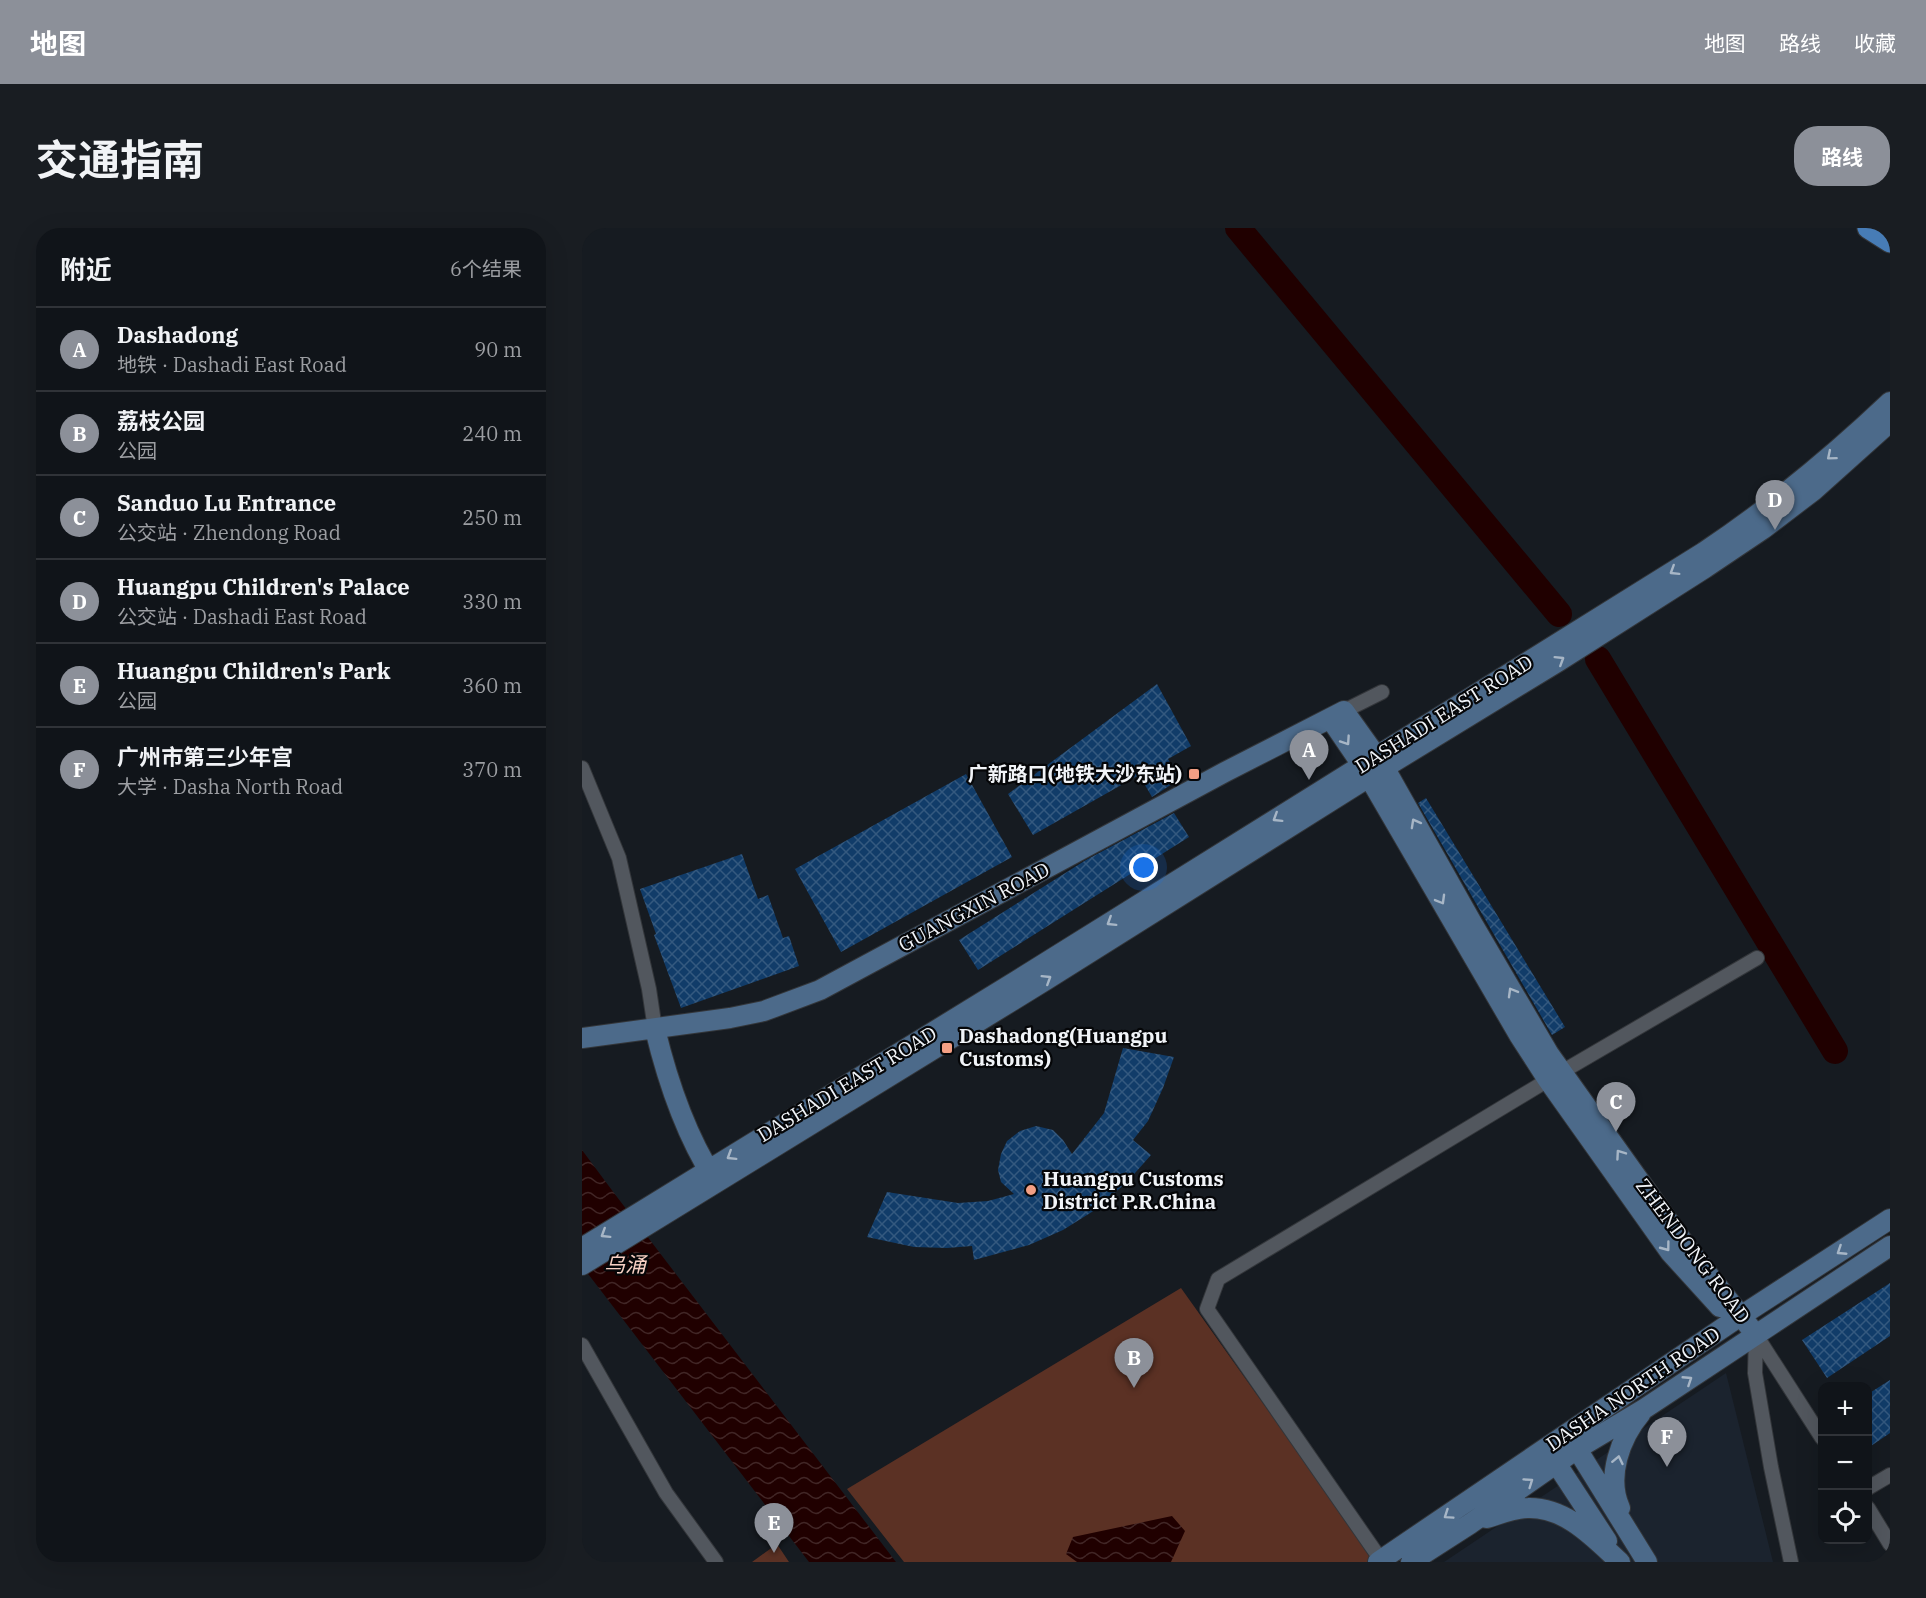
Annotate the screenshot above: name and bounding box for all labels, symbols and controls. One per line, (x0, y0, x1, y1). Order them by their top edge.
text: 地图 (30, 25, 86, 62)
text: 地图 (1704, 29, 1746, 57)
text: 路线 (1779, 29, 1821, 57)
text: 收藏 (1854, 29, 1896, 57)
button: 路线 (1794, 126, 1890, 186)
text: 交通指南 (36, 132, 204, 187)
text: 附近 (60, 252, 112, 286)
text: 6个结果 (450, 255, 522, 282)
text: Dashadong (117, 320, 238, 349)
text: A (73, 336, 86, 363)
text: 90 m (474, 336, 522, 363)
text: 地铁 · Dashadi East Road (117, 351, 347, 378)
text: 荔枝公园 (117, 406, 205, 435)
text: B (72, 420, 87, 447)
text: 240 m (462, 420, 522, 447)
text: 公园 (117, 437, 157, 464)
one-way arrow (1827, 449, 1838, 460)
pin: D (1756, 480, 1794, 530)
text: Sanduo Lu Entrance (117, 488, 336, 517)
text: C (73, 504, 86, 531)
text: 250 m (462, 504, 522, 531)
text: 公交站 · Zhendong Road (117, 519, 341, 546)
one-way arrow (1670, 564, 1681, 575)
text: Huangpu Children's Palace (117, 572, 410, 601)
text: D (72, 588, 87, 615)
text: 330 m (462, 588, 522, 615)
text: 公交站 · Dashadi East Road (117, 603, 367, 630)
street label: DASHADI EAST ROAD (1350, 648, 1538, 779)
text: Huangpu Children's Park (117, 656, 391, 685)
one-way arrow (1554, 656, 1564, 668)
text: E (73, 672, 86, 699)
text: 360 m (462, 672, 522, 699)
text: 公园 (117, 687, 157, 714)
pin: A (1290, 730, 1328, 780)
one-way arrow (1339, 734, 1350, 745)
text: 广州市第三少年宫 (117, 742, 293, 771)
text: F (73, 756, 86, 783)
text: 370 m (462, 756, 522, 783)
place label: 广新路口(地铁大沙东站) (968, 760, 1182, 787)
marker: 广新路口(地铁大沙东站) (1187, 767, 1201, 781)
text: 大学 · Dasha North Road (117, 773, 343, 800)
one-way arrow (1273, 811, 1283, 823)
one-way arrow (1411, 818, 1422, 829)
your location (1129, 853, 1158, 882)
street label: GUANGXIN ROAD (893, 855, 1054, 958)
one-way arrow (1433, 893, 1445, 904)
one-way arrow (1107, 914, 1118, 925)
one-way arrow (1040, 976, 1051, 987)
one-way arrow (1508, 988, 1519, 998)
street label: DASHADI EAST ROAD (752, 1019, 942, 1148)
place label: Dashadong(Huangpu Customs) (959, 1022, 1167, 1072)
marker: Dashadong(Huangpu Customs) (940, 1041, 954, 1055)
pin: C (1596, 1082, 1636, 1132)
one-way arrow (727, 1148, 737, 1160)
one-way arrow (1616, 1149, 1627, 1160)
place label: Huangpu Customs District P.R.China (1043, 1165, 1224, 1215)
street label: ZHENDONG ROAD (1630, 1173, 1757, 1329)
marker: Huangpu Customs District P.R.China (1024, 1183, 1038, 1197)
one-way arrow (601, 1226, 611, 1238)
one-way arrow (1659, 1241, 1670, 1252)
one-way arrow (1837, 1243, 1847, 1255)
water label: 乌涌 (604, 1250, 648, 1278)
street label: DASHA NORTH ROAD (1540, 1320, 1725, 1457)
pin: B (1114, 1338, 1154, 1388)
one-way arrow (1681, 1376, 1692, 1387)
map controls (1818, 1382, 1872, 1544)
button: + (1818, 1382, 1872, 1436)
pin: F (1648, 1418, 1686, 1467)
button: − (1818, 1436, 1872, 1490)
one-way arrow (1611, 1455, 1624, 1465)
one-way arrow (1522, 1478, 1533, 1489)
button: locate (1818, 1490, 1872, 1544)
pin: E (754, 1504, 794, 1553)
one-way arrow (1444, 1508, 1455, 1519)

